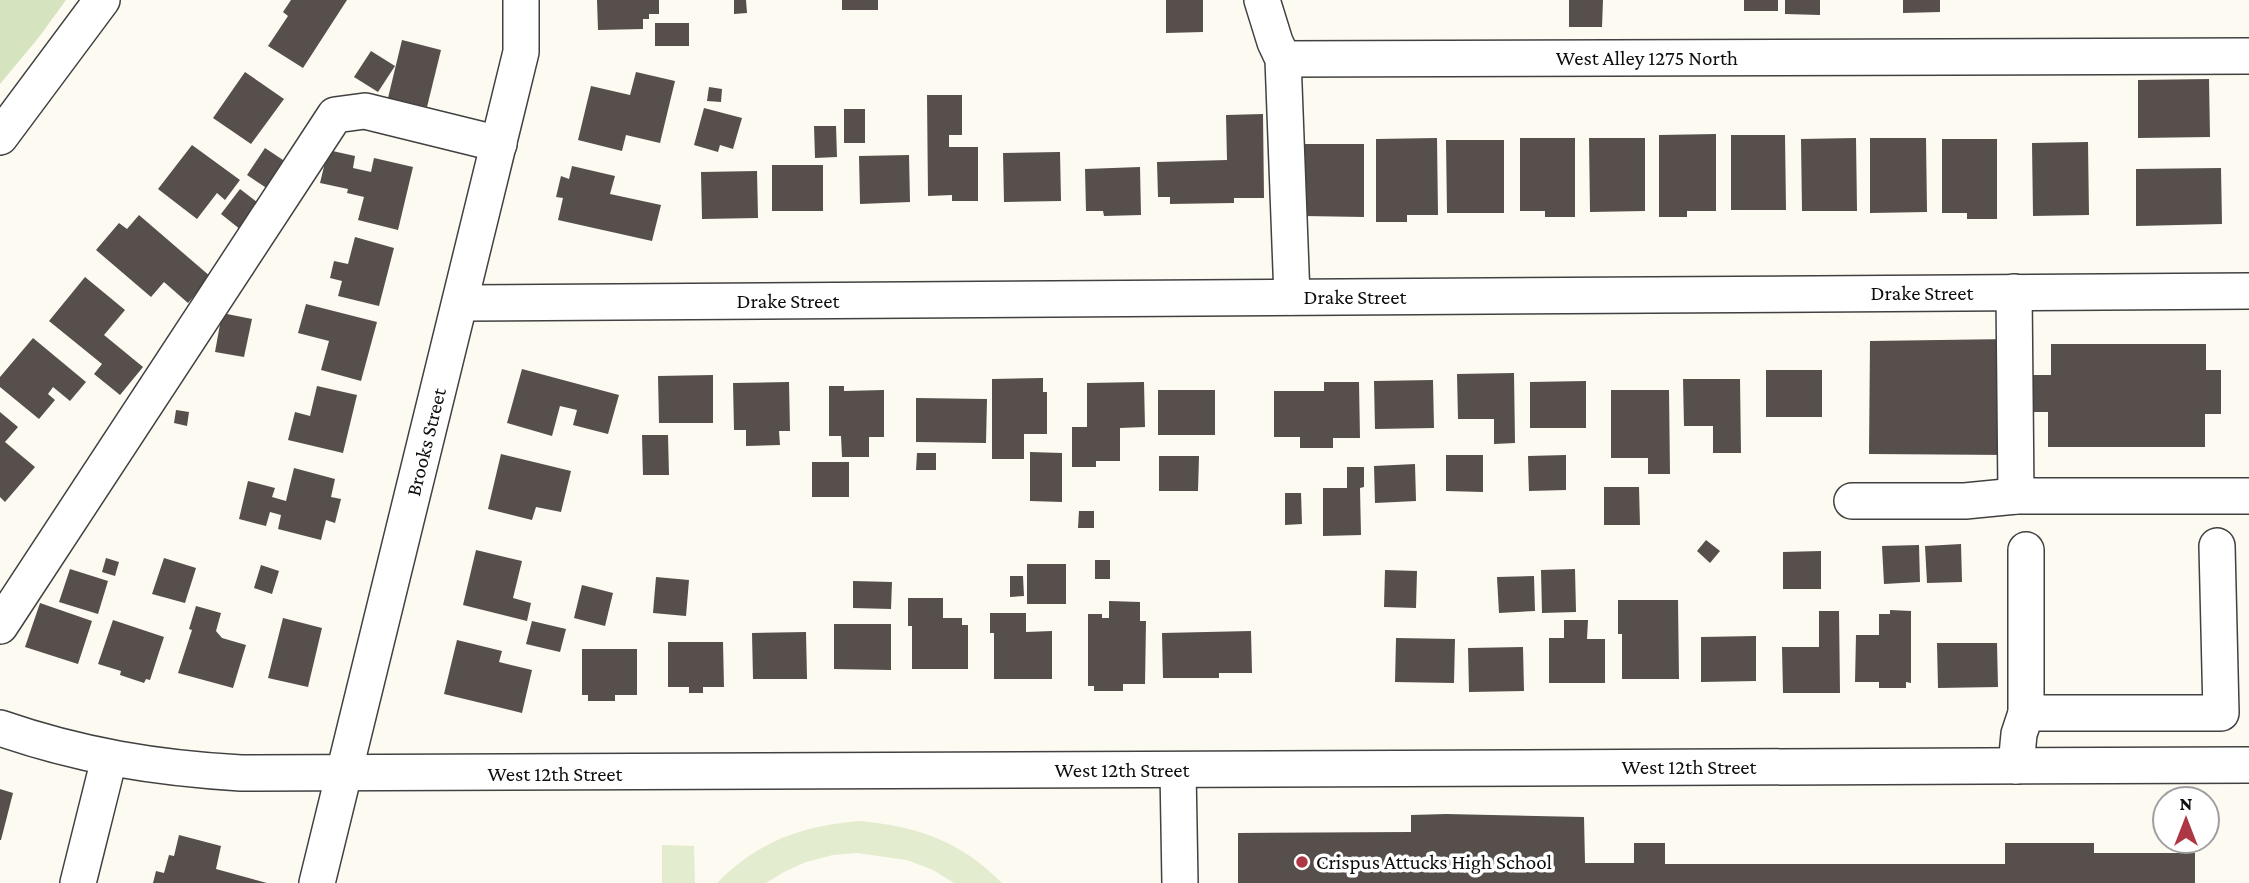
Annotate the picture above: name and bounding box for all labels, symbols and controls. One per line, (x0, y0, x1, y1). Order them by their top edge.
street label: West Alley 1275 North (1556, 46, 1738, 70)
street label: Drake Street (1870, 281, 1975, 305)
street label: Drake Street (1303, 285, 1408, 309)
street label: Drake Street (736, 289, 841, 313)
street label: Brooks Street (401, 384, 451, 499)
street label: West 12th Street (1621, 755, 1758, 779)
street label: West 12th Street (1054, 758, 1191, 782)
street label: West 12th Street (487, 762, 624, 786)
north arrow (2151, 785, 2221, 855)
text: N (2180, 793, 2193, 814)
place label: Crispus Attucks High School (1316, 850, 1552, 874)
marker: Crispus Attucks High School (1294, 854, 1310, 870)

